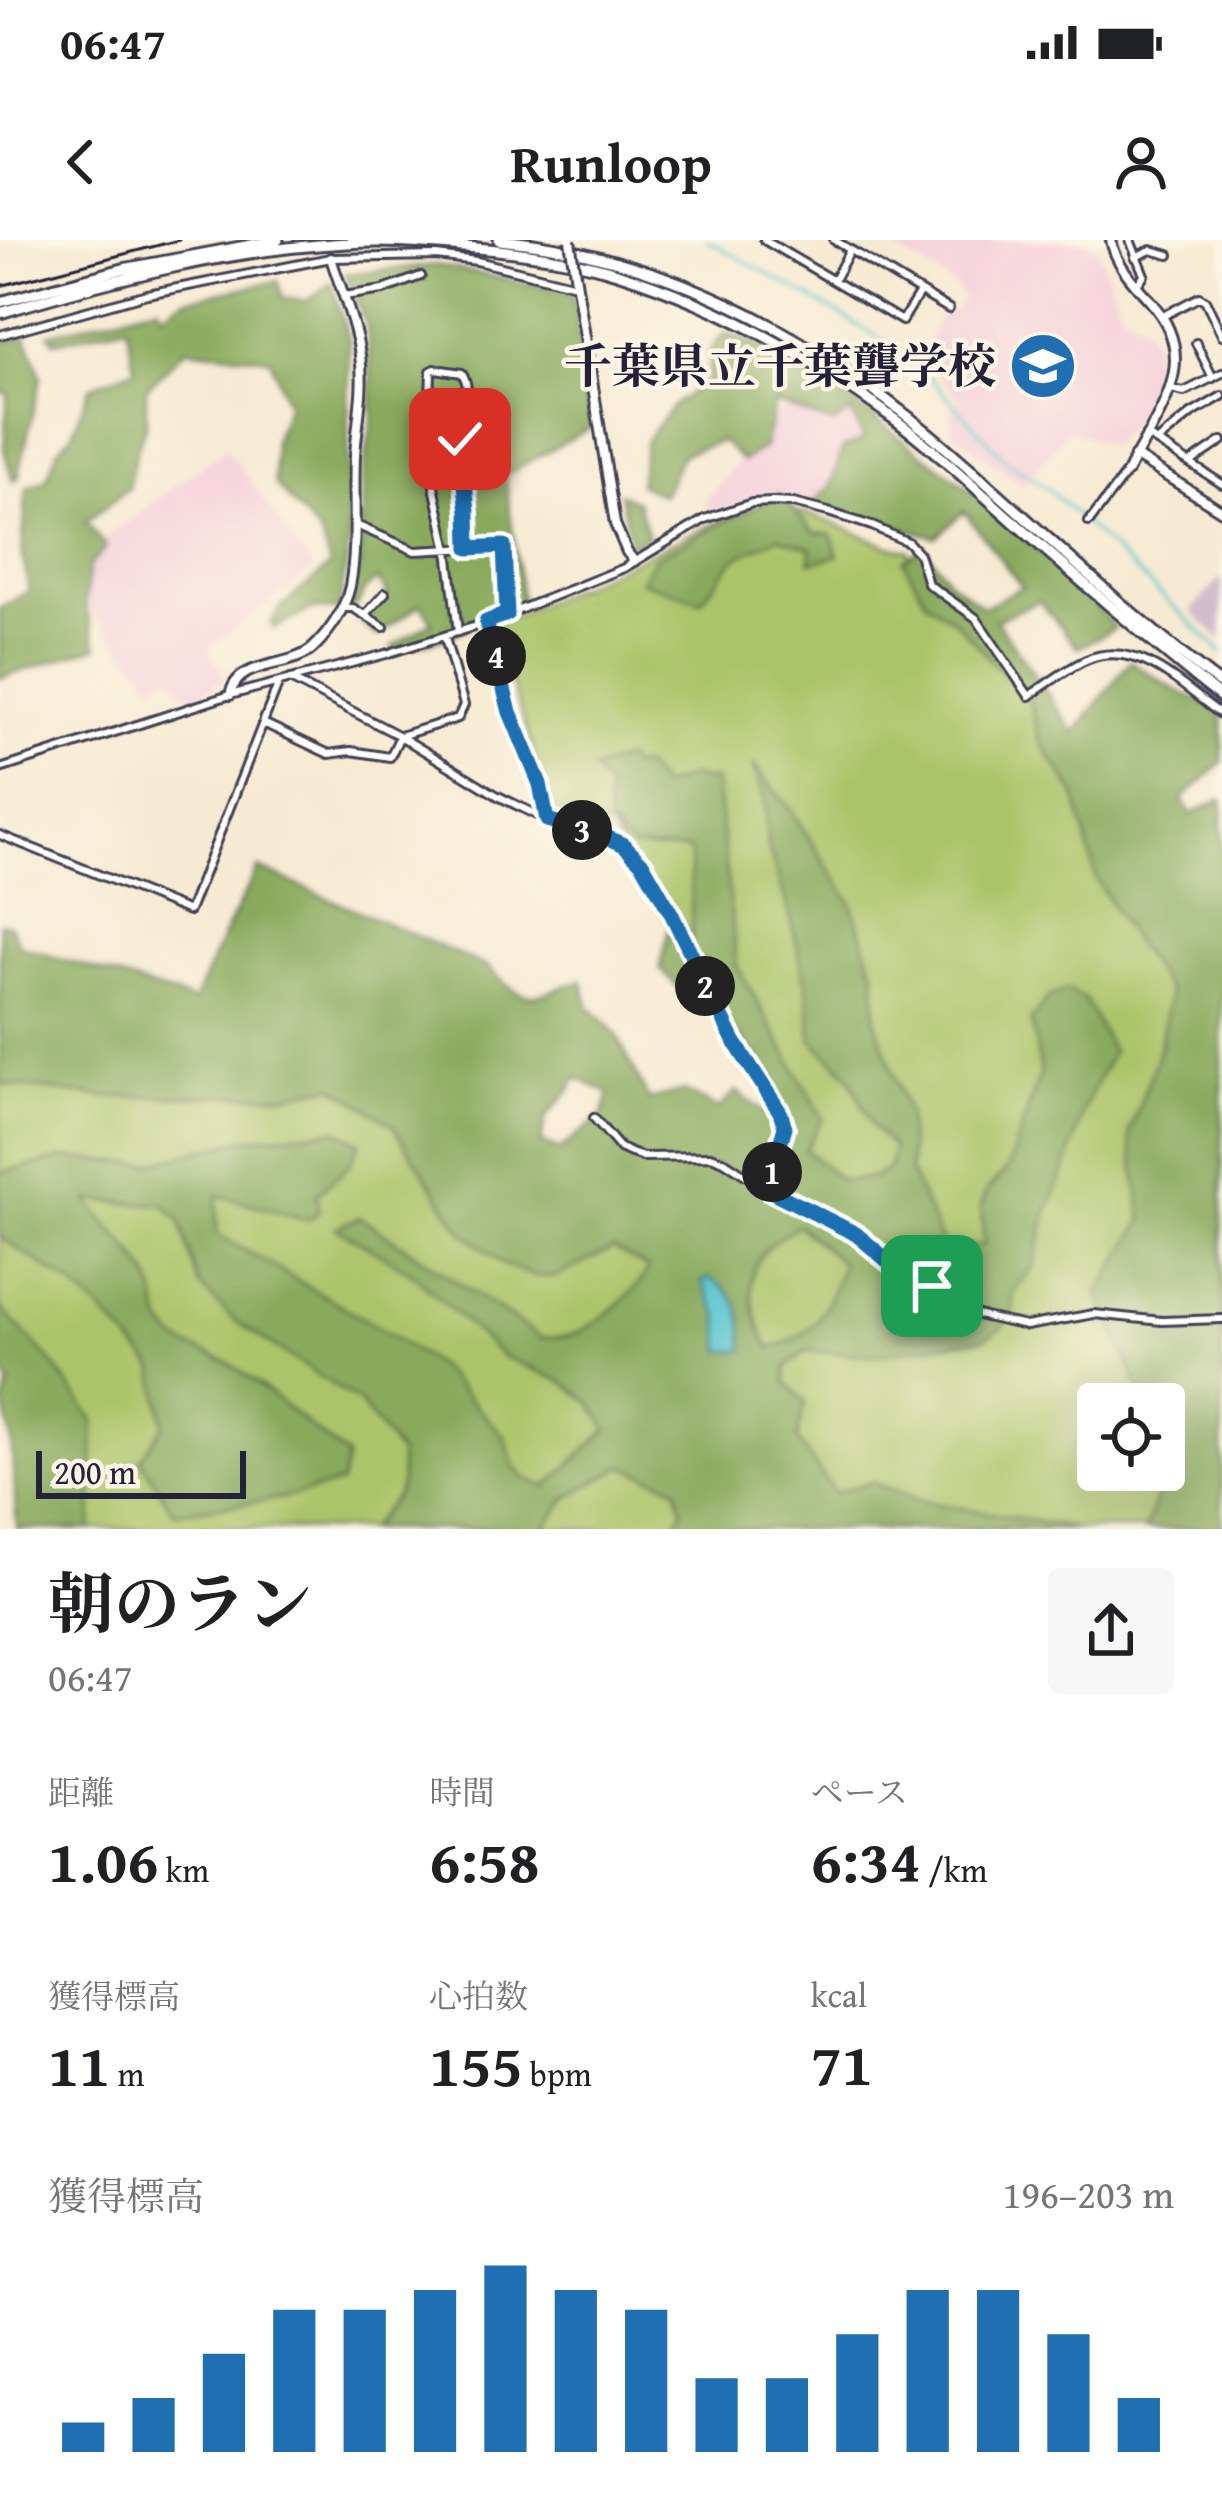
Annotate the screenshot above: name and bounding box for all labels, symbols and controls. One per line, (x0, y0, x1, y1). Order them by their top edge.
text: 06:47 (60, 10, 166, 75)
text: Runloop (510, 123, 712, 202)
icon: back (48, 129, 114, 195)
icon: person (1108, 129, 1174, 195)
place label: 千葉県立千葉聾学校 (564, 330, 996, 401)
school or university icon: 千葉県立千葉聾学校 (1008, 331, 1078, 401)
pin (409, 388, 511, 490)
icon: check (427, 406, 493, 472)
pin: 4 (466, 626, 526, 686)
text: 4 (487, 632, 505, 680)
pin: 3 (552, 800, 612, 860)
text: 3 (573, 806, 591, 854)
pin: 2 (675, 956, 735, 1016)
text: 2 (696, 962, 714, 1010)
pin: 1 (742, 1142, 802, 1202)
text: 1 (763, 1148, 781, 1196)
pin (881, 1235, 983, 1337)
icon: arrive (899, 1253, 965, 1319)
map controls (1077, 1383, 1185, 1491)
button: locate (1077, 1383, 1185, 1491)
scale bar (36, 1445, 246, 1498)
text: 200 m (54, 1448, 136, 1496)
text: 朝のラン (48, 1554, 312, 1651)
button: share (1048, 1568, 1174, 1694)
text: 06:47 (48, 1648, 133, 1705)
text: 距離 (48, 1768, 114, 1816)
text: 時間 (429, 1768, 495, 1816)
text: ペース (811, 1768, 908, 1816)
text: 1.06 (48, 1816, 158, 1904)
text: 6:58 (429, 1816, 540, 1904)
text: 6:34 (811, 1816, 921, 1904)
text: km (158, 1846, 209, 1894)
text: /km (921, 1846, 987, 1894)
text: kcal (811, 1971, 867, 2019)
text: 獲得標高 (48, 1972, 180, 2020)
text: 心拍数 (429, 1972, 528, 2020)
text: 71 (811, 2019, 873, 2107)
text: 11 (48, 2020, 110, 2108)
text: 155 (429, 2020, 523, 2108)
text: m (110, 2050, 144, 2098)
text: bpm (523, 2050, 592, 2098)
text: 196–203 m (1002, 2165, 1174, 2222)
text: 獲得標高 (48, 2167, 204, 2224)

